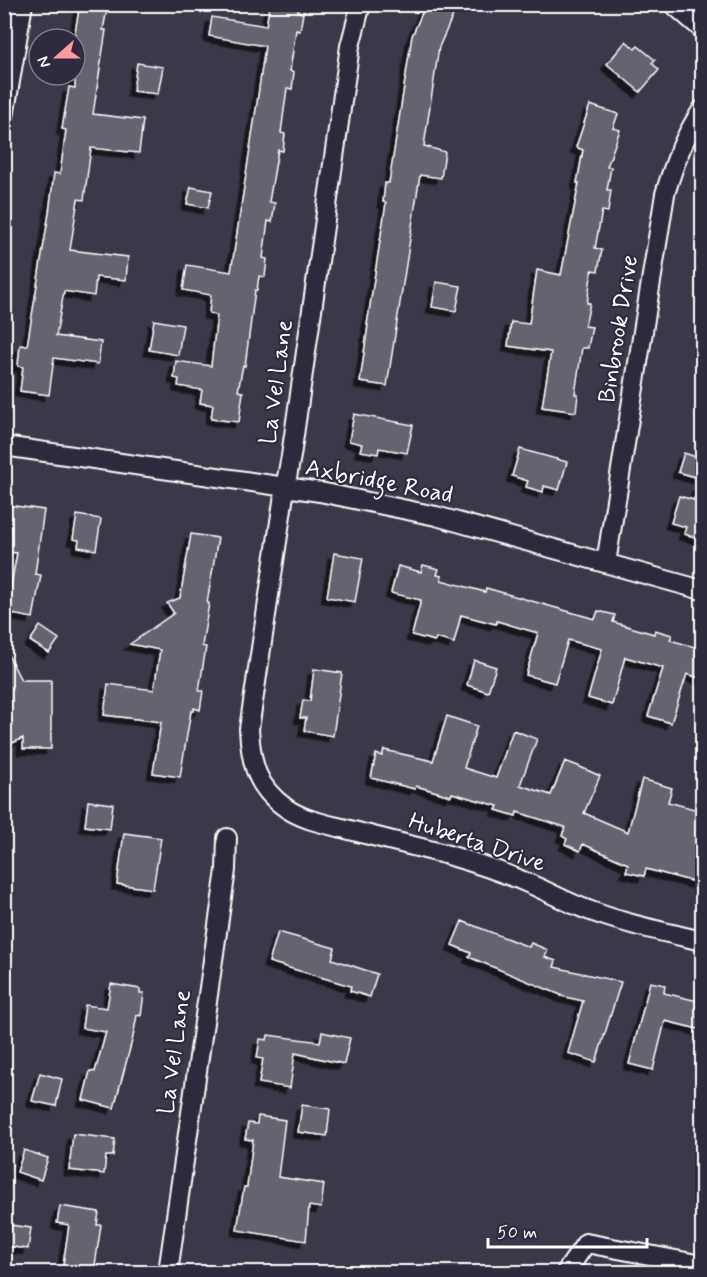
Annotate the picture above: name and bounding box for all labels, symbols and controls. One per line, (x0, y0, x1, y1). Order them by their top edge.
north arrow (27, 27, 87, 87)
text: N (33, 53, 56, 71)
street label: Binbrook Drive (592, 253, 646, 405)
street label: La Vel Lane (253, 318, 301, 446)
street label: Axbridge Road (302, 452, 456, 514)
street label: Huberta Drive (404, 806, 550, 880)
street label: La Vel Lane (151, 988, 199, 1116)
scale bar (488, 1211, 647, 1249)
text: 50 m (497, 1221, 537, 1245)

